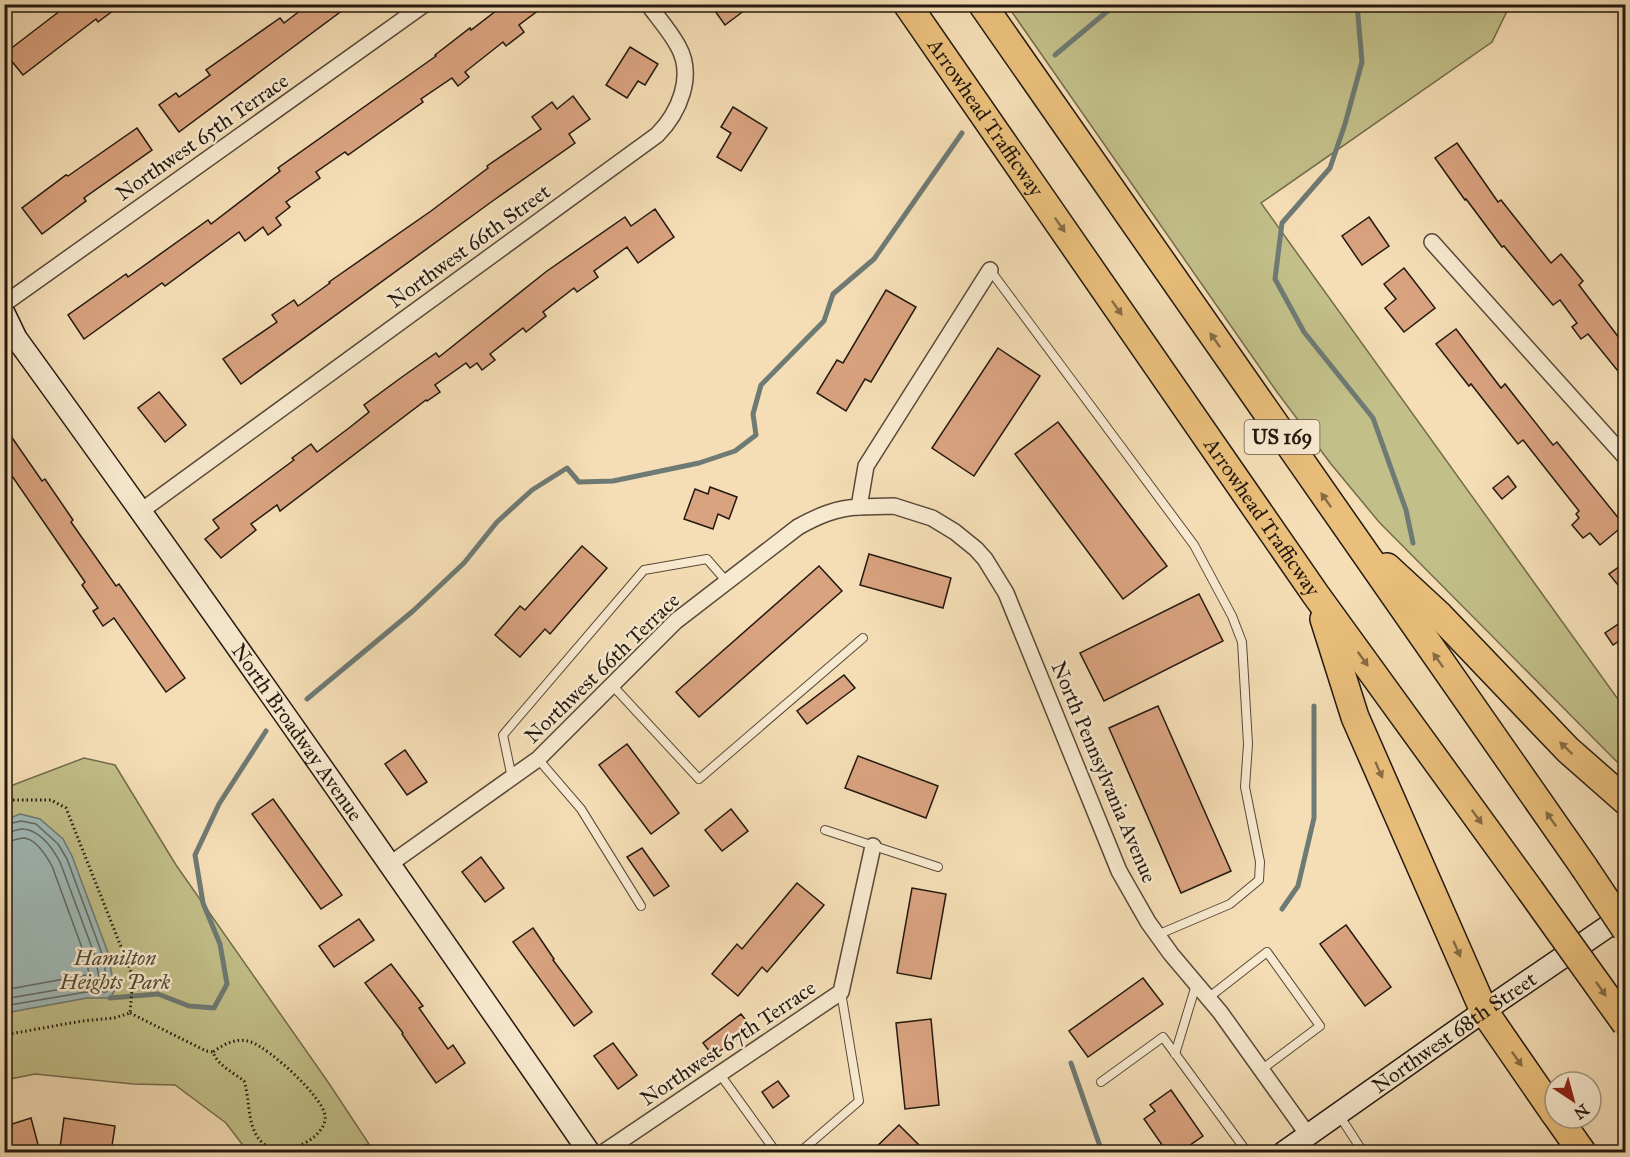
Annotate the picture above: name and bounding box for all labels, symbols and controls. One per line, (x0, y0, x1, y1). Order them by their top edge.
street label: Arrowhead Trafficway (921, 33, 1050, 203)
street label: Northwest 65th Terrace (111, 68, 293, 206)
street label: Northwest 66th Street (383, 178, 556, 314)
one-way arrow (1054, 217, 1065, 233)
one-way arrow (1111, 299, 1123, 315)
one-way arrow (1209, 333, 1221, 349)
road number: US 169 (1244, 420, 1320, 454)
street label: Arrowhead Trafficway (1198, 432, 1327, 602)
one-way arrow (1320, 493, 1332, 509)
street label: Northwest 66th Terrace (519, 587, 685, 749)
street label: North Broadway Avenue (226, 638, 369, 826)
one-way arrow (1357, 650, 1369, 666)
one-way arrow (1433, 652, 1444, 668)
street label: North Pennsylvania Avenue (1046, 657, 1163, 887)
one-way arrow (1559, 741, 1574, 755)
one-way arrow (1374, 762, 1384, 780)
one-way arrow (1471, 809, 1483, 824)
one-way arrow (1545, 812, 1557, 828)
one-way arrow (1453, 940, 1462, 958)
park label: Hamilton Heights Park (59, 945, 171, 995)
street label: Northwest 68th Street (1367, 966, 1542, 1099)
street label: Northwest 67th Terrace (635, 974, 821, 1111)
one-way arrow (1594, 981, 1606, 996)
one-way arrow (1511, 1051, 1522, 1067)
north arrow (1543, 1070, 1603, 1130)
text: N (1570, 1100, 1593, 1124)

